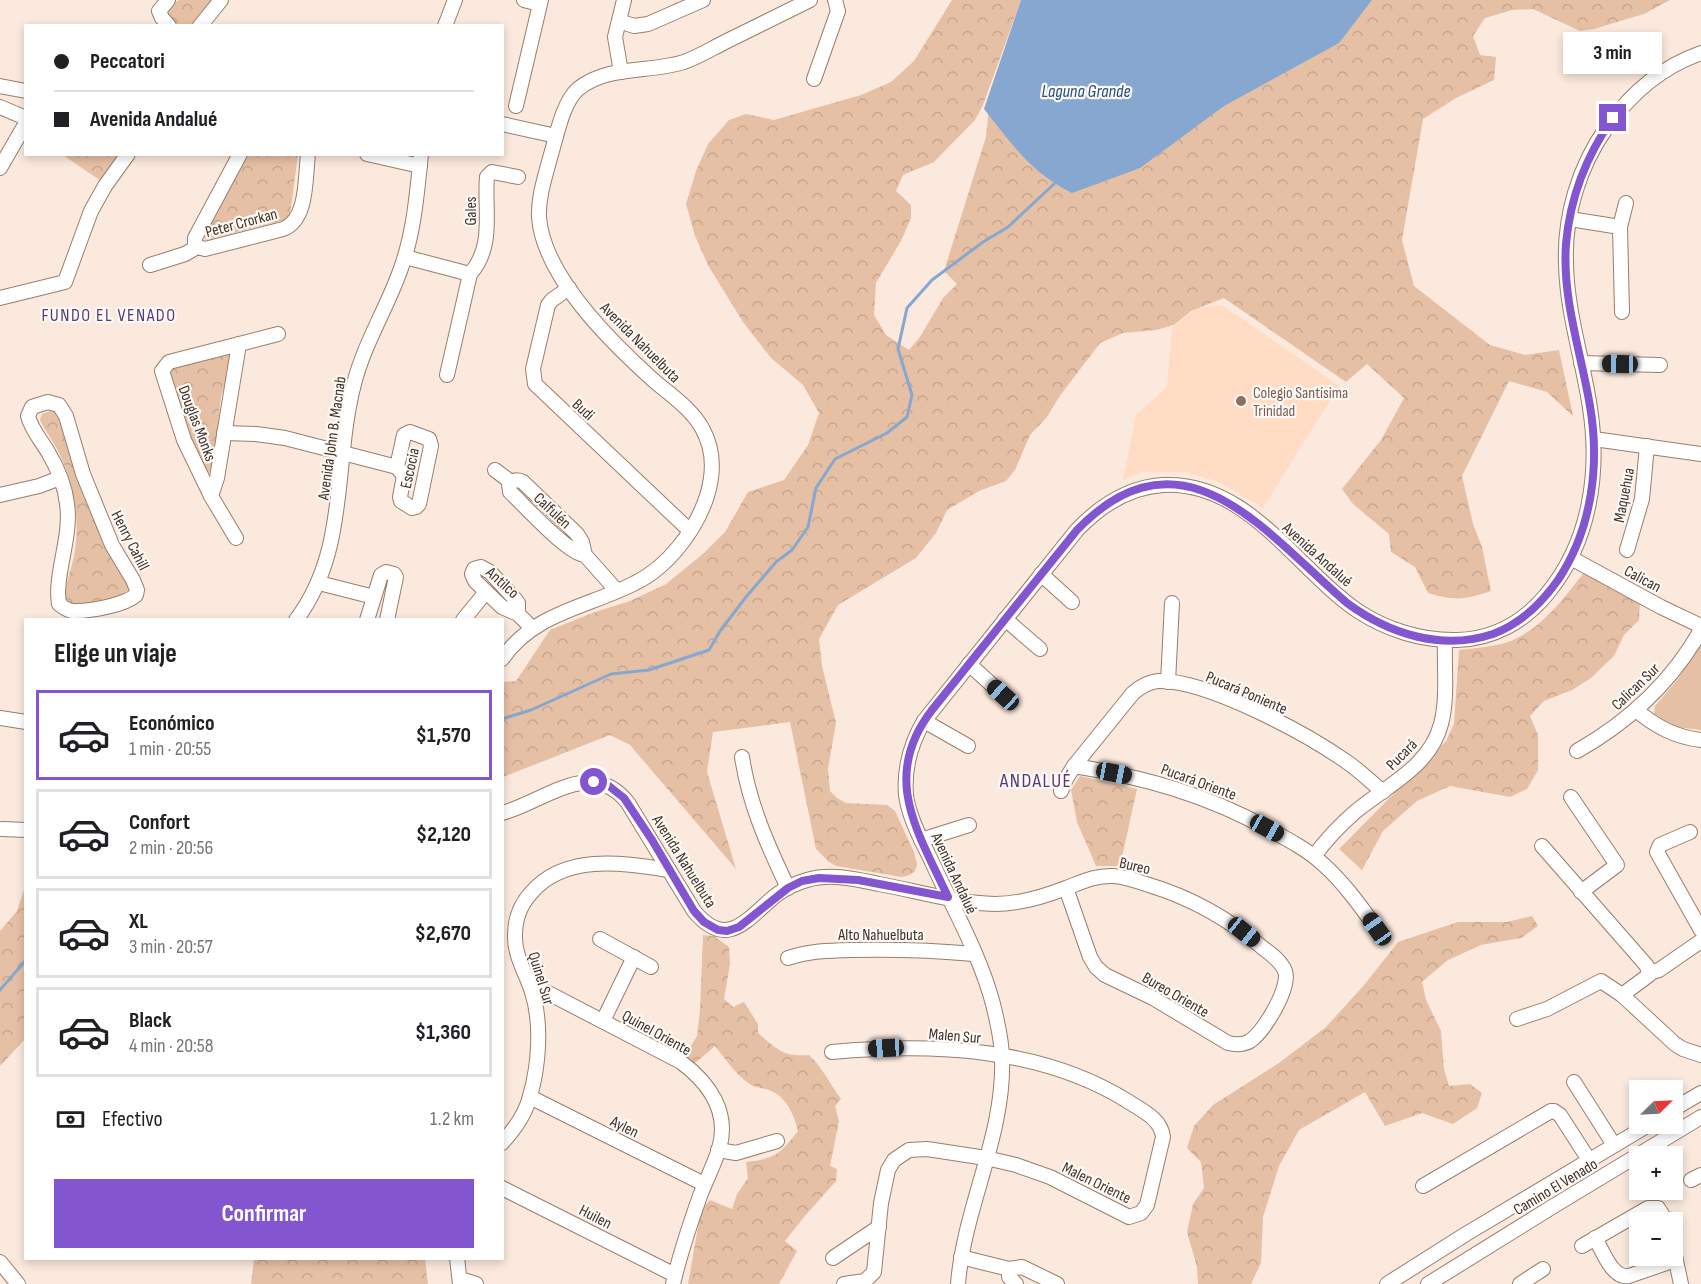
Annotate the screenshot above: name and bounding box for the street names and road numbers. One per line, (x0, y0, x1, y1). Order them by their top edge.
street label: Gales (462, 196, 481, 226)
street label: Peter Crorkan (203, 205, 280, 242)
street label: Avenida Nahuelbuta (595, 298, 684, 387)
street label: Avenida John B. Macnab (314, 375, 351, 502)
street label: Douglas Monks (173, 383, 220, 464)
street label: Budi (568, 395, 598, 425)
street label: Escocia (397, 446, 424, 490)
street label: Maquehua (1610, 466, 1639, 524)
street label: Calfulén (529, 489, 575, 533)
street label: Henry Cahill (107, 508, 153, 574)
street label: Avenida Andalué (1277, 518, 1356, 591)
street label: Calican (1621, 562, 1664, 597)
street label: Antilco (481, 563, 522, 603)
street label: Calican Sur (1608, 659, 1664, 715)
street label: Pucará Poniente (1203, 668, 1290, 719)
street label: Pucará (1383, 736, 1422, 775)
street label: Pucará Oriente (1158, 760, 1239, 805)
street label: Avenida Nahuelbuta (647, 811, 720, 912)
street label: Avenida Andalué (926, 829, 981, 917)
street label: Bureo (1117, 854, 1152, 879)
street label: Alto Nahuelbuta (837, 926, 924, 945)
street label: Quinel Sur (524, 950, 558, 1008)
street label: Bureo Oriente (1139, 969, 1212, 1022)
street label: Quinel Oriente (618, 1006, 694, 1060)
street label: Malen Sur (928, 1025, 982, 1048)
street label: Aylen (606, 1112, 642, 1142)
street label: Camino El Venado (1510, 1155, 1601, 1220)
street label: Malen Oriente (1059, 1158, 1134, 1208)
street label: Huilen (576, 1201, 615, 1234)

